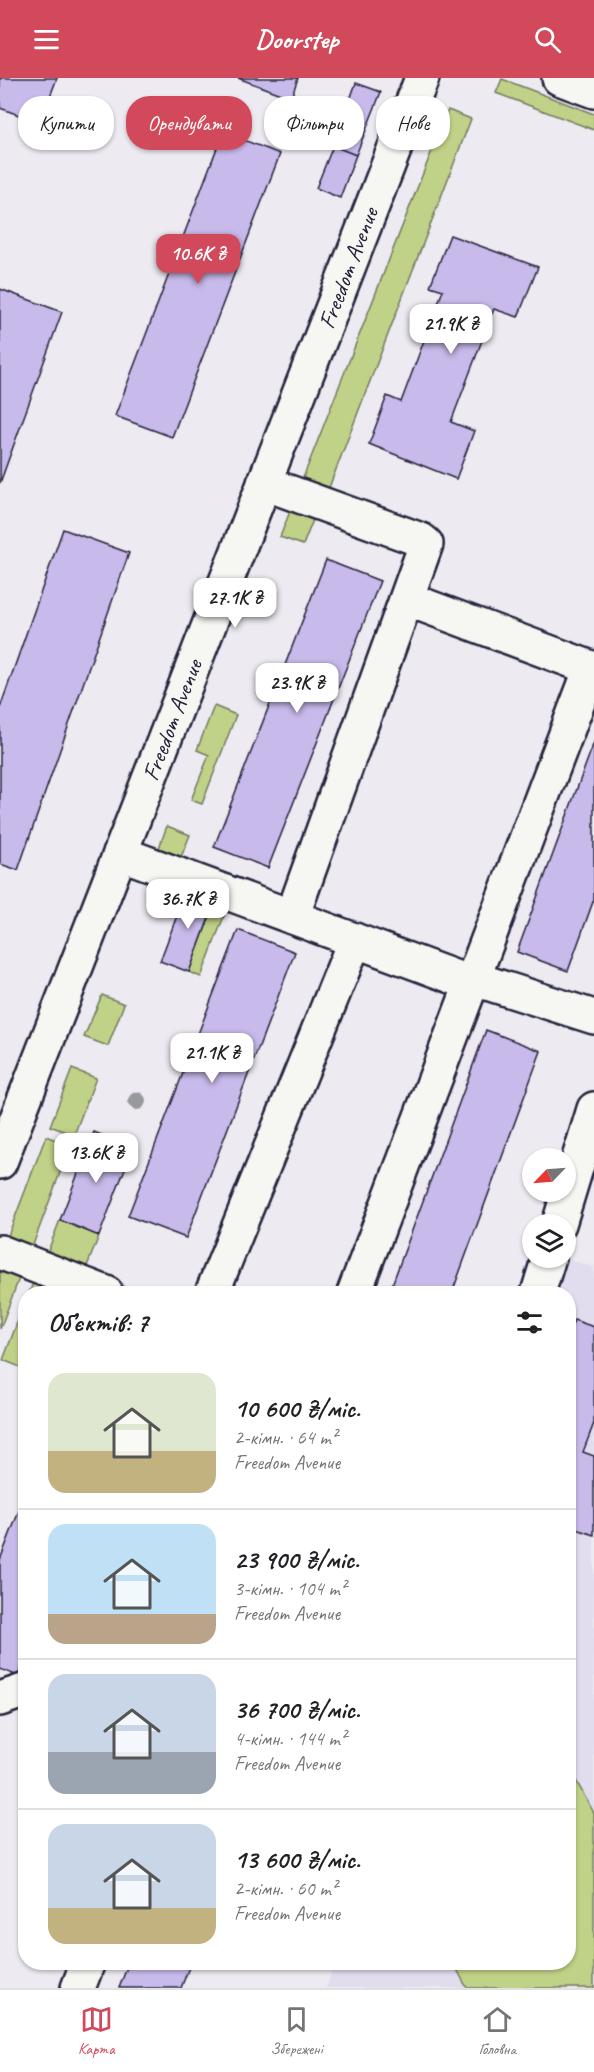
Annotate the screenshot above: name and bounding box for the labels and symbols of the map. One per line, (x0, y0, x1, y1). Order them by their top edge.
street label: Freedom Avenue (311, 201, 386, 333)
pin: 10.6K ₴ (143, 234, 253, 285)
pin: 21.9K ₴ (396, 304, 506, 355)
pin: 27.1K ₴ (180, 578, 290, 629)
street label: Freedom Avenue (135, 653, 210, 785)
pin: 23.9K ₴ (242, 663, 352, 714)
pin: 36.7K ₴ (133, 879, 243, 930)
pin: 21.1K ₴ (157, 1033, 267, 1084)
pin: 13.6K ₴ (41, 1133, 151, 1184)
north arrow (522, 1148, 576, 1202)

